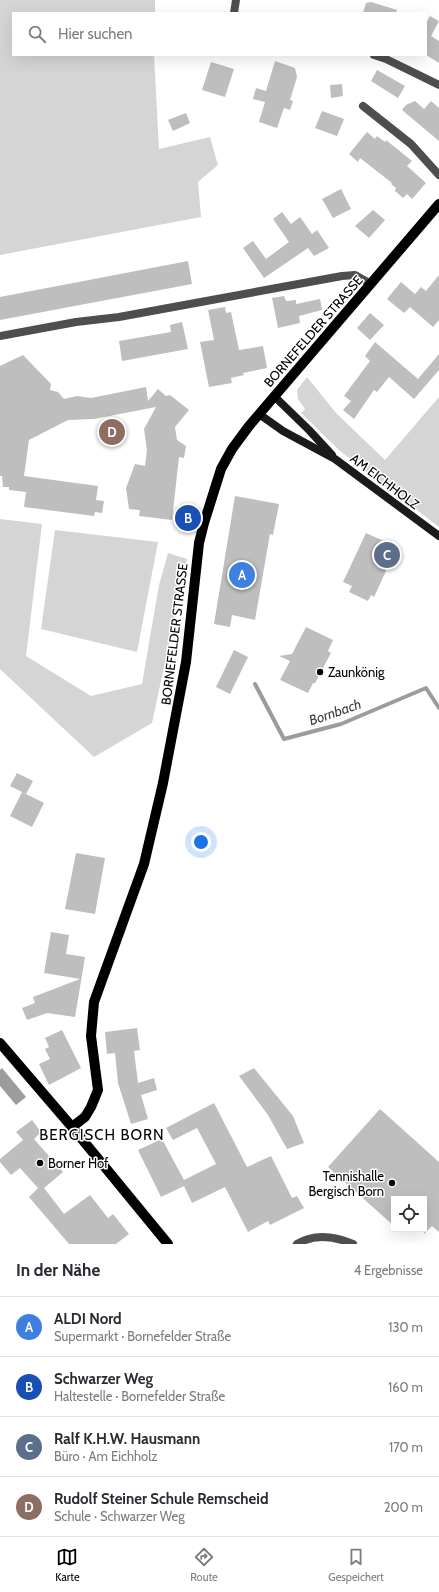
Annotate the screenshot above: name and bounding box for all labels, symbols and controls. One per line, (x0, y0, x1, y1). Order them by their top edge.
search box (12, 12, 427, 56)
icon: search (26, 23, 48, 45)
text: Hier suchen (58, 25, 133, 43)
street label: BORNEFELDER STRASSE (260, 272, 366, 390)
pin: D (99, 417, 125, 447)
street label: AM EICHHOLZ (347, 450, 423, 513)
pin: B (175, 503, 201, 533)
pin: C (374, 540, 400, 570)
pin: A (229, 560, 255, 590)
street label: BORNEFELDER STRASSE (157, 562, 191, 706)
place label: Zaunkönig (328, 664, 385, 680)
marker: Zaunkönig (315, 667, 325, 677)
water label: Bornbach (306, 695, 364, 729)
your location (191, 832, 211, 852)
district label: BERGISCH BORN (39, 1126, 165, 1144)
place label: Borner Hof (48, 1155, 109, 1171)
marker: Borner Hof (35, 1158, 45, 1168)
place label: Tennishalle Bergisch Born (309, 1168, 384, 1199)
marker: Tennishalle Bergisch Born (387, 1178, 397, 1188)
map controls (391, 1196, 427, 1232)
button: locate (391, 1196, 427, 1232)
text: In der Nähe (16, 1260, 100, 1280)
text: 4 Ergebnisse (354, 1262, 423, 1278)
text: ALDI Nord (54, 1310, 122, 1328)
text: A (25, 1319, 33, 1335)
text: 130 m (388, 1319, 423, 1335)
text: Supermarkt · Bornefelder Straße (54, 1328, 231, 1344)
text: Schwarzer Weg (54, 1370, 153, 1388)
text: B (25, 1379, 33, 1395)
text: 160 m (388, 1379, 423, 1395)
text: Haltestelle · Bornefelder Straße (54, 1388, 225, 1404)
text: Ralf K.H.W. Hausmann (54, 1430, 200, 1448)
text: C (25, 1439, 33, 1455)
text: 170 m (389, 1439, 423, 1455)
text: Büro · Am Eichholz (54, 1448, 157, 1464)
text: Rudolf Steiner Schule Remscheid (54, 1490, 268, 1508)
text: D (24, 1499, 34, 1515)
text: 200 m (384, 1499, 423, 1515)
text: Schule · Schwarzer Weg (54, 1508, 185, 1524)
tab: Karte (55, 1546, 80, 1584)
tab: Route (190, 1546, 218, 1584)
tab: Gespeichert (328, 1546, 384, 1584)

